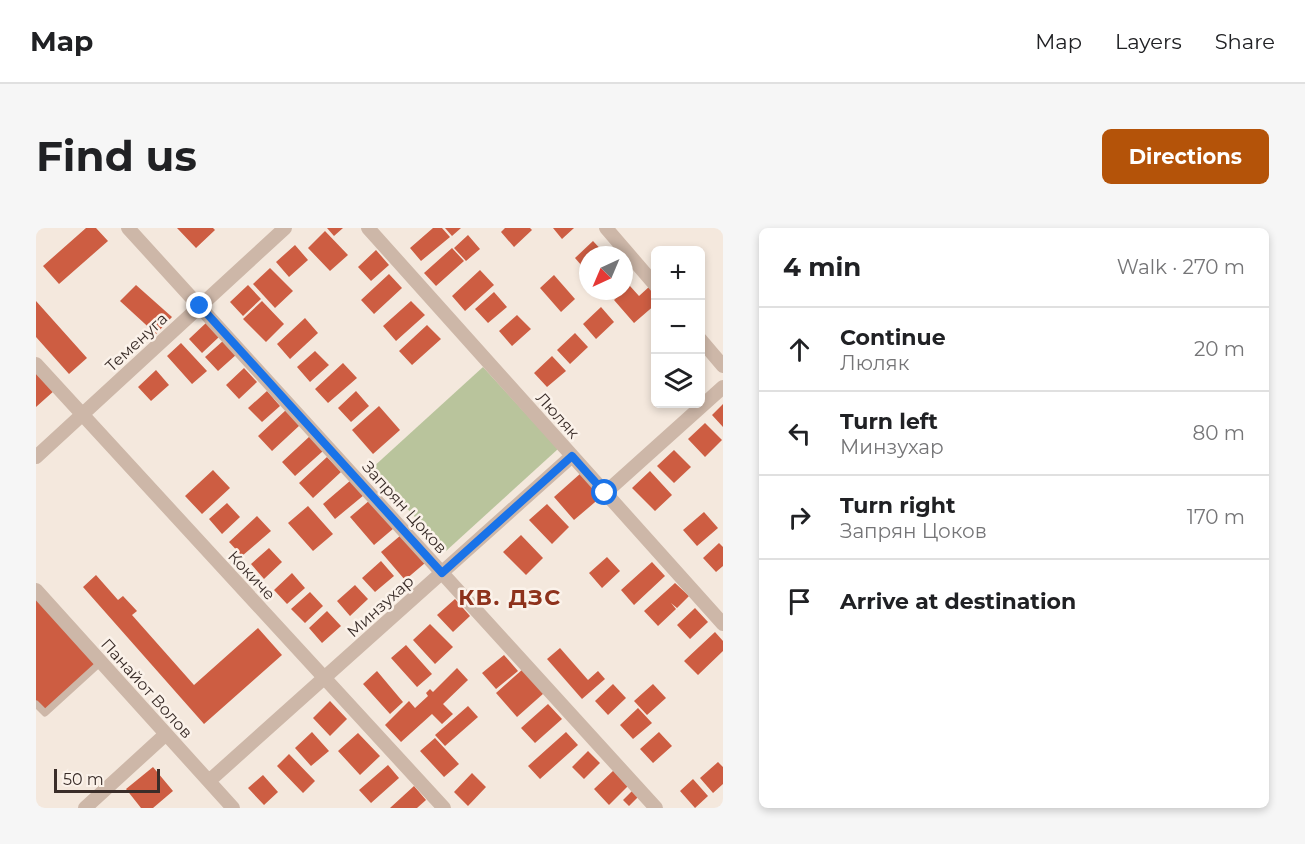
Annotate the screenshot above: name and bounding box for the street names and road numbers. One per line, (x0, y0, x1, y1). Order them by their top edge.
street label: Теменуга (101, 309, 171, 376)
street label: Люляк (532, 388, 584, 443)
street label: Запрян Цоков (358, 457, 451, 557)
street label: Кокиче (224, 547, 279, 604)
street label: Минзухар (343, 572, 418, 641)
street label: Панайот Волов (97, 635, 196, 742)

